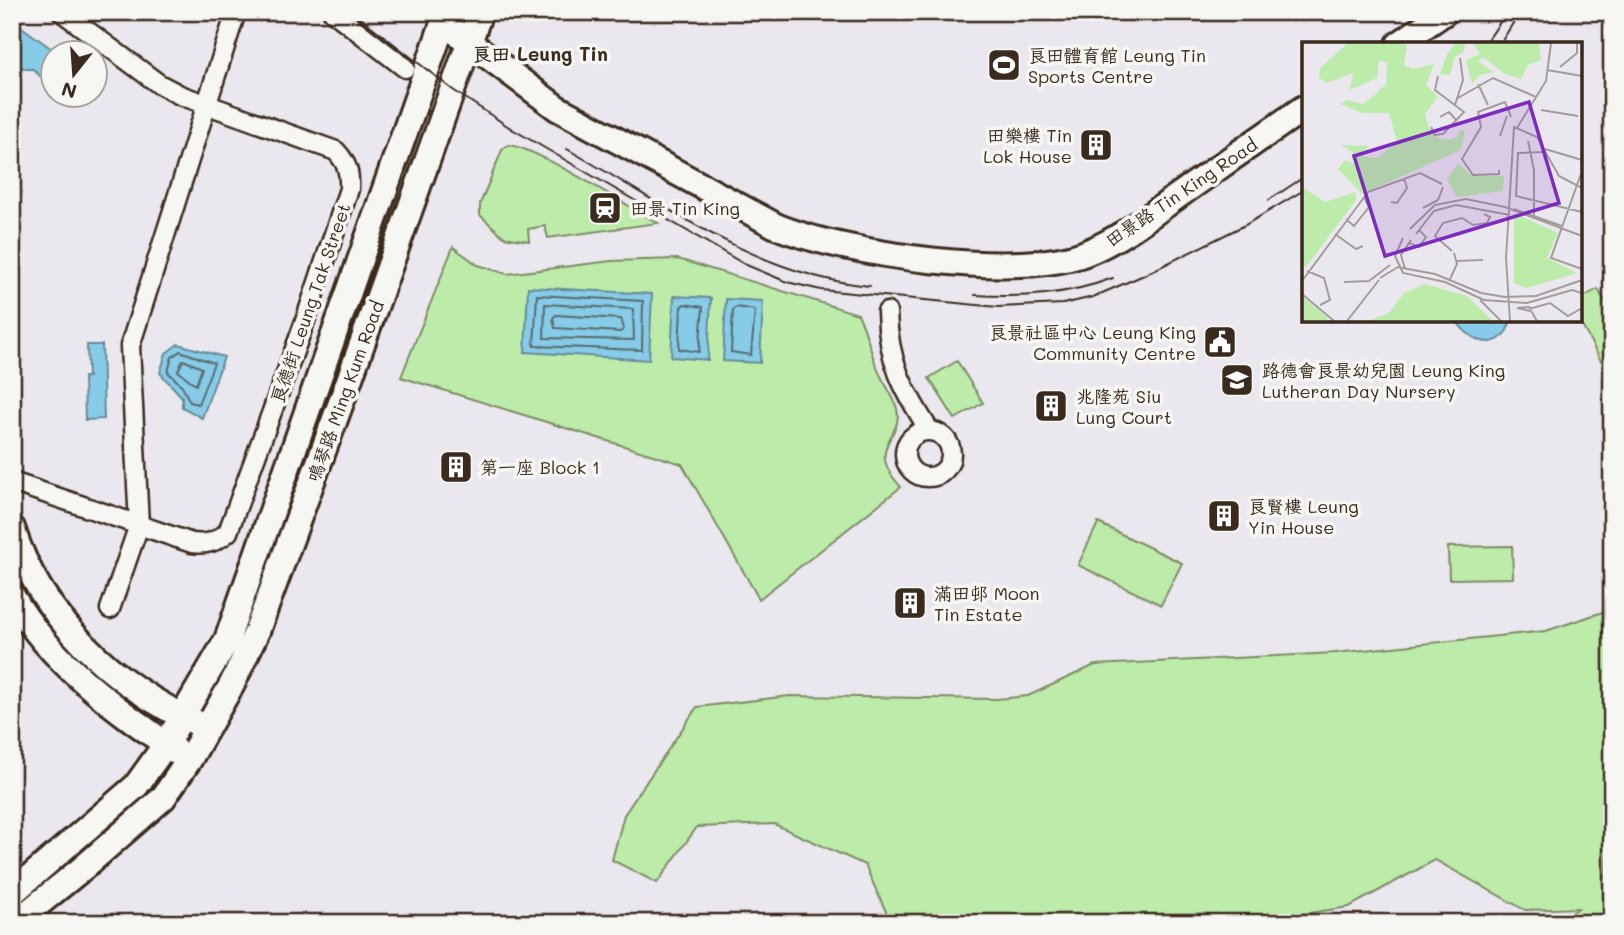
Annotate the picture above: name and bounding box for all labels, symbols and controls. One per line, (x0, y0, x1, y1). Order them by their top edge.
north arrow (38, 38, 108, 108)
district label: 良田 Leung Tin (472, 41, 608, 66)
inset map (1302, 42, 1582, 322)
place label: 良田體育館 Leung Tin Sports Centre (1028, 43, 1206, 88)
sports icon: 良田體育館 Leung Tin Sports Centre (985, 46, 1023, 84)
text: N (58, 77, 79, 105)
place label: 田樂樓 Tin Lok House (983, 123, 1072, 168)
building icon: 田樂樓 Tin Lok House (1077, 126, 1115, 164)
street label: 田景路 Tin King Road (1100, 132, 1262, 252)
station icon: 田景 Tin King (586, 189, 624, 227)
place label: 田景 Tin King (630, 196, 740, 220)
street label: 良德街 Leung Tak Street (264, 200, 356, 406)
street label: 鳴琴路 Ming Kum Road (301, 297, 389, 485)
place label: 良景社區中心 Leung King Community Centre (989, 320, 1196, 365)
public building icon: 良景社區中心 Leung King Community Centre (1201, 323, 1239, 361)
place label: 路德會良景幼兒園 Leung King Lutheran Day Nursery (1262, 358, 1505, 403)
school or university icon: 路德會良景幼兒園 Leung King Lutheran Day Nursery (1218, 361, 1256, 399)
place label: 兆隆苑 Siu Lung Court (1076, 384, 1172, 429)
building icon: 兆隆苑 Siu Lung Court (1032, 387, 1070, 425)
building icon: 第一座 Block 1 (437, 448, 475, 486)
place label: 第一座 Block 1 (480, 455, 600, 479)
place label: 良賢樓 Leung Yin House (1248, 494, 1359, 539)
building icon: 良賢樓 Leung Yin House (1205, 497, 1243, 535)
place label: 滿田邨 Moon Tin Estate (934, 581, 1039, 626)
building icon: 滿田邨 Moon Tin Estate (891, 584, 929, 622)

